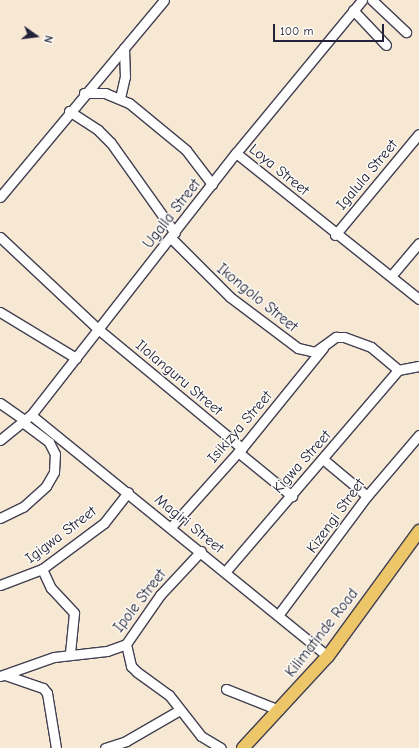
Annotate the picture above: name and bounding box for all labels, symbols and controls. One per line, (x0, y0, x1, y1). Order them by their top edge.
north arrow (16, 16, 56, 56)
scale bar (275, 16, 386, 42)
text: 100 m (280, 24, 313, 38)
text: N (41, 34, 55, 44)
street label: Igalula Street (332, 136, 402, 214)
street label: Loya Street (245, 140, 313, 200)
street label: Ugalla Street (139, 176, 205, 252)
street label: Ikongolo Street (213, 260, 301, 336)
street label: Ilolanguru Street (132, 336, 226, 420)
street label: Isikizya Street (204, 387, 276, 467)
street label: Kigwa Street (269, 427, 335, 497)
street label: Kizengi Street (303, 475, 369, 557)
street label: Magiri Street (151, 491, 227, 557)
street label: Igigwa Street (22, 502, 100, 568)
street label: Ipole Street (110, 566, 170, 636)
street label: Kilimatinde Road (282, 585, 362, 681)

